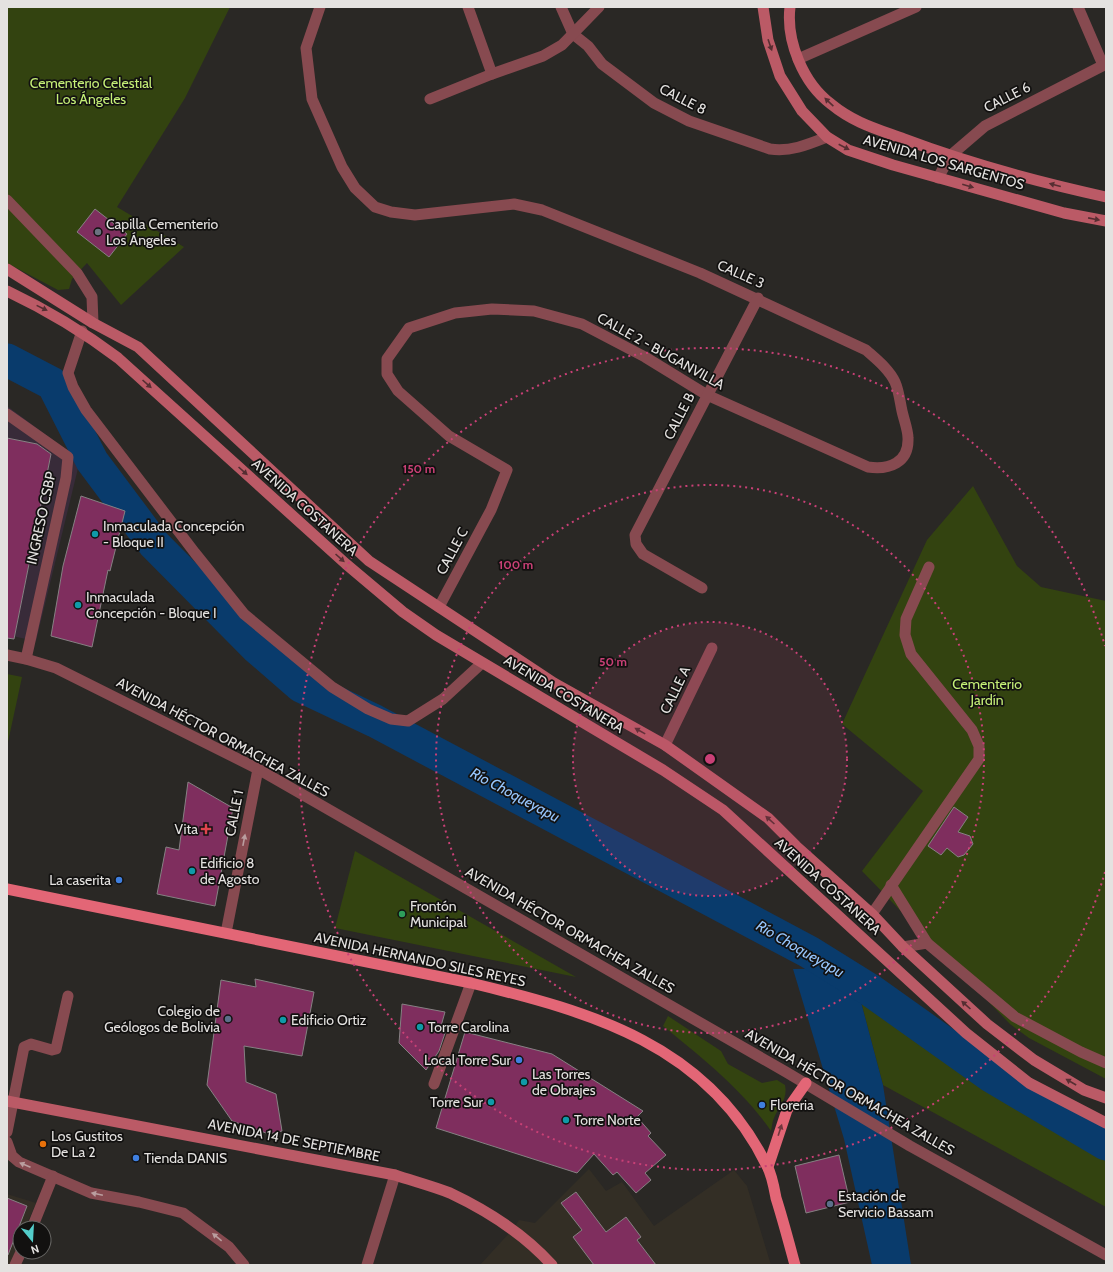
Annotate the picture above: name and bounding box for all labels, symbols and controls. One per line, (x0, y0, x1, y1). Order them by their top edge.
one-way arrow (767, 40, 773, 52)
park label: Cementerio Celestial Los Ángeles (30, 74, 153, 108)
street label: CALLE 6 (981, 78, 1033, 116)
street label: CALLE 8 (656, 79, 710, 119)
one-way arrow (824, 97, 834, 107)
street label: AVENIDA LOS SARGENTOS (861, 130, 1027, 194)
one-way arrow (839, 144, 850, 150)
one-way arrow (1048, 181, 1061, 187)
one-way arrow (962, 183, 974, 189)
place label: Capilla Cementerio Los Ángeles (106, 215, 219, 249)
one-way arrow (1088, 216, 1100, 222)
marker: Capilla Cementerio Los Ángeles (93, 227, 103, 237)
street label: CALLE 3 (715, 256, 767, 292)
one-way arrow (36, 305, 48, 311)
street label: CALLE 2 - BUGANVILLA (594, 308, 728, 394)
one-way arrow (142, 379, 151, 388)
street label: CALLE B (660, 389, 698, 443)
street label: AVENIDA COSTANERA (248, 455, 362, 560)
text: 150 m (403, 461, 435, 476)
one-way arrow (238, 467, 248, 476)
street label: INGRESO CSBP (22, 470, 60, 566)
place label: Inmaculada Concepción - Bloque II (103, 517, 245, 551)
street label: CALLE C (432, 524, 472, 578)
marker: Inmaculada Concepción - Bloque II (90, 529, 100, 539)
one-way arrow (334, 554, 345, 563)
text: 100 m (499, 557, 533, 572)
place label: Inmaculada Concepción - Bloque I (86, 588, 217, 622)
marker: Inmaculada Concepción - Bloque I (73, 600, 83, 610)
street label: AVENIDA COSTANERA (501, 651, 628, 737)
text: 50 m (599, 654, 627, 669)
street label: CALLE A (656, 663, 694, 717)
street label: AVENIDA HÉCTOR ORMACHEA ZALLES (114, 673, 332, 801)
park label: Cementerio Jardín (952, 675, 1022, 709)
one-way arrow (634, 727, 646, 734)
centre of rings (703, 752, 717, 766)
water label: Río Choqueyapu (467, 764, 563, 826)
street label: CALLE 1 (221, 788, 247, 838)
one-way arrow (765, 816, 775, 825)
place label: Vita (174, 820, 198, 838)
marker: Vita (201, 824, 211, 834)
one-way arrow (241, 834, 247, 846)
street label: AVENIDA COSTANERA (771, 834, 885, 939)
place label: Edificio 8 de Agosto (200, 854, 260, 888)
street label: AVENIDA HÉCTOR ORMACHEA ZALLES (462, 863, 678, 997)
marker: Edificio 8 de Agosto (187, 866, 197, 876)
place label: La caserita (49, 871, 111, 889)
marker: La caserita (114, 875, 124, 885)
place label: Frontón Municipal (410, 897, 467, 931)
marker: Frontón Municipal (397, 909, 407, 919)
water label: Río Choqueyapu (753, 917, 847, 981)
street label: AVENIDA HERNANDO SILES REYES (313, 928, 527, 990)
one-way arrow (961, 1000, 971, 1010)
place label: Colegio de Geólogos de Bolivia (104, 1002, 220, 1036)
place label: Edificio Ortiz (291, 1011, 367, 1029)
marker: Colegio de Geólogos de Bolivia (223, 1014, 233, 1024)
marker: Edificio Ortiz (278, 1015, 288, 1025)
place label: Torre Carolina (428, 1018, 509, 1036)
marker: Torre Carolina (415, 1022, 425, 1032)
street label: AVENIDA HÉCTOR ORMACHEA ZALLES (742, 1025, 958, 1159)
place label: Local Torre Sur (424, 1051, 512, 1069)
marker: Local Torre Sur (514, 1055, 524, 1065)
place label: Las Torres de Obrajes (532, 1065, 596, 1099)
marker: Las Torres de Obrajes (519, 1077, 529, 1087)
one-way arrow (1065, 1078, 1077, 1085)
place label: Torre Sur (430, 1093, 484, 1111)
place label: Floreria (770, 1096, 814, 1114)
marker: Torre Sur (486, 1097, 496, 1107)
marker: Floreria (757, 1100, 767, 1110)
place label: Torre Norte (574, 1111, 641, 1129)
street label: AVENIDA 14 DE SEPTIEMBRE (206, 1114, 382, 1166)
marker: Torre Norte (561, 1115, 571, 1125)
one-way arrow (778, 1124, 784, 1136)
place label: Los Gustitos De La 2 (51, 1127, 123, 1161)
marker: Los Gustitos De La 2 (38, 1139, 48, 1149)
place label: Tienda DANIS (144, 1149, 227, 1167)
marker: Tienda DANIS (131, 1153, 141, 1163)
one-way arrow (19, 1161, 31, 1168)
place label: Estación de Servicio Bassam (838, 1187, 933, 1221)
one-way arrow (91, 1190, 103, 1196)
marker: Estación de Servicio Bassam (825, 1199, 835, 1209)
north arrow (12, 1220, 52, 1260)
one-way arrow (211, 1233, 222, 1242)
text: N (29, 1242, 41, 1257)

